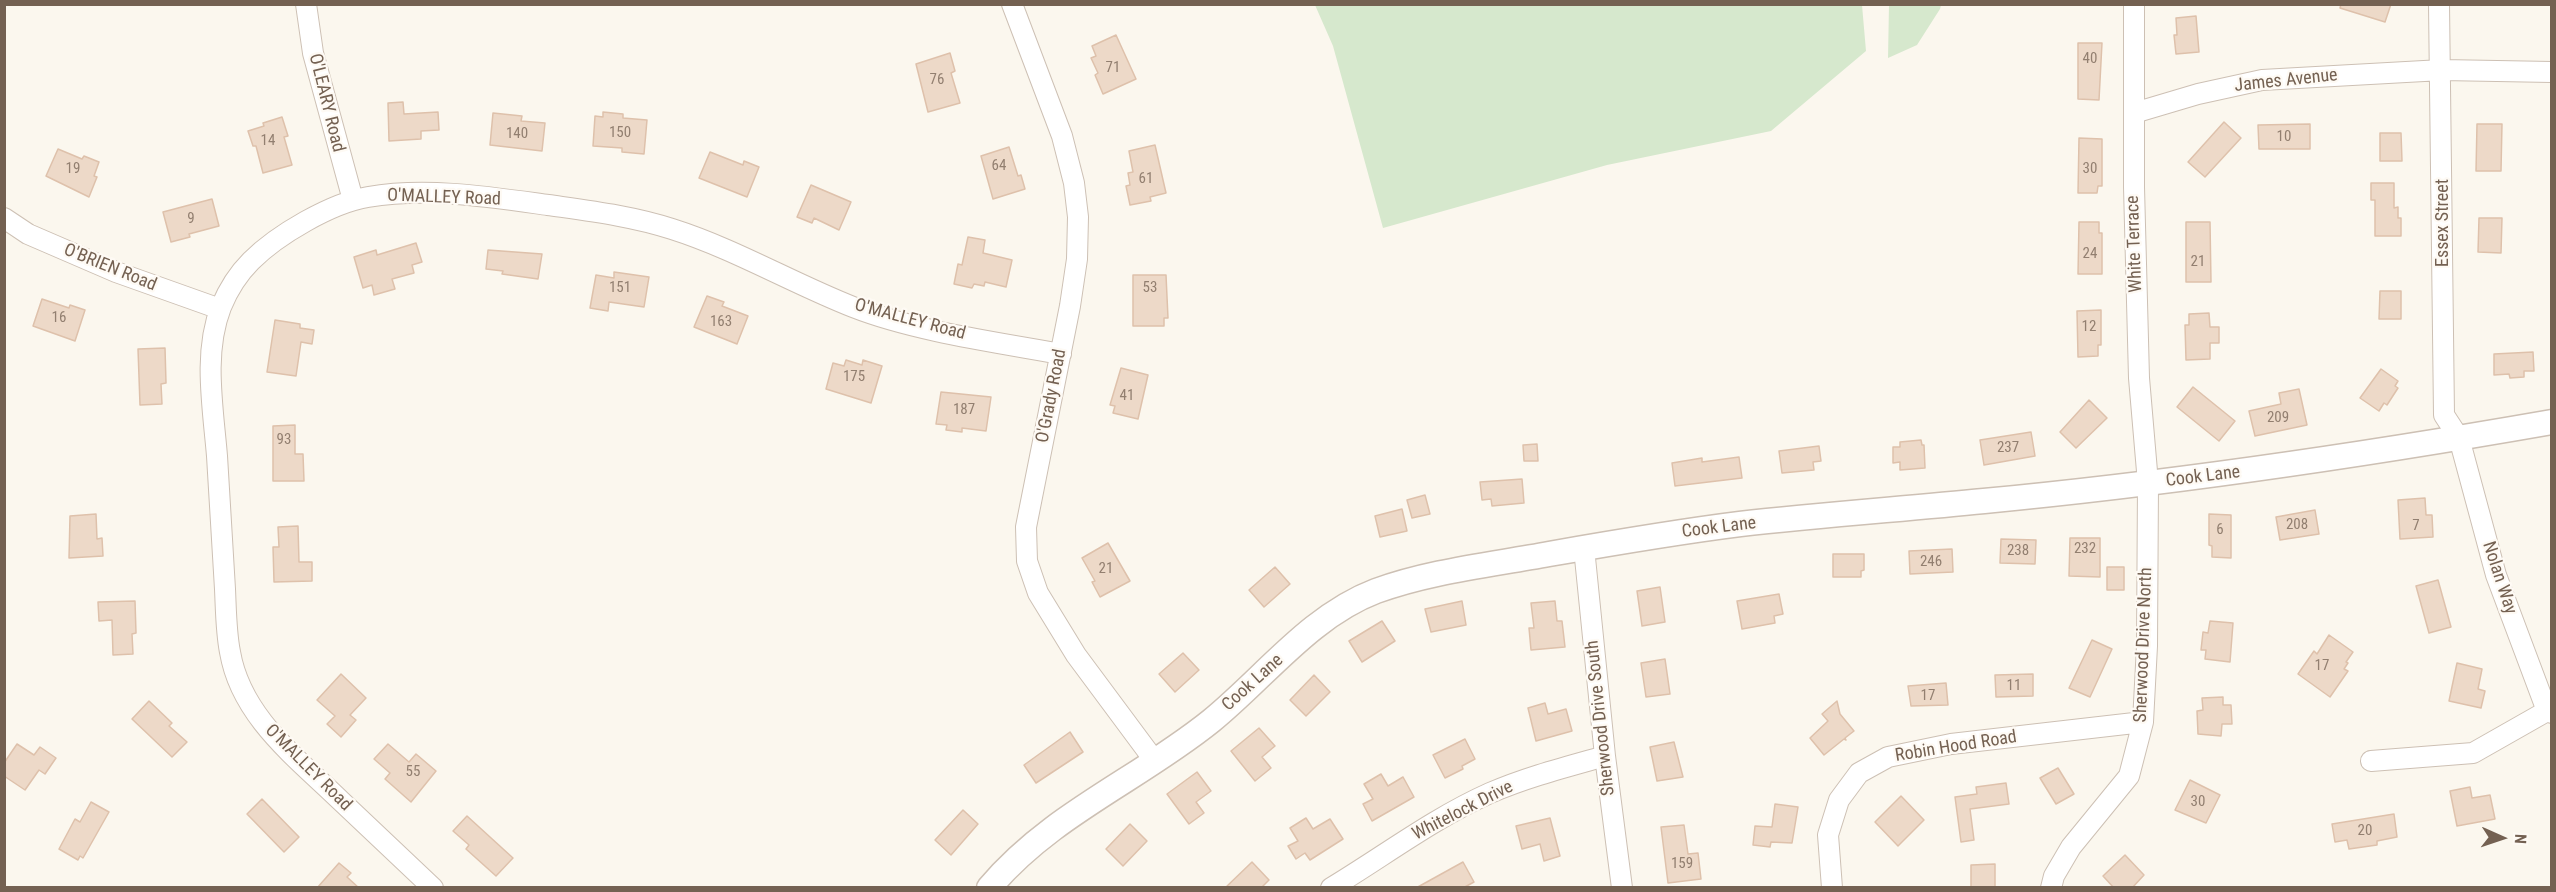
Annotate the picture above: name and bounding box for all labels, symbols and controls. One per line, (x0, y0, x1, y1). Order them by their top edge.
house number: 40 (2083, 50, 2097, 68)
street label: O'LEARY Road (303, 52, 349, 154)
house number: 71 (1106, 59, 1120, 77)
street label: James Avenue (2233, 65, 2339, 97)
house number: 76 (930, 71, 944, 89)
house number: 150 (609, 124, 631, 142)
house number: 140 (506, 125, 528, 143)
house number: 10 (2277, 128, 2291, 146)
house number: 14 (261, 132, 275, 150)
house number: 64 (992, 157, 1006, 175)
house number: 19 (66, 160, 80, 178)
house number: 30 (2083, 160, 2097, 178)
house number: 61 (1139, 170, 1153, 188)
street label: Essex Street (2432, 179, 2454, 267)
street label: O'MALLEY Road (387, 185, 501, 211)
street label: White Terrace (2123, 195, 2147, 293)
house number: 9 (187, 210, 195, 228)
street label: O'BRIEN Road (60, 240, 160, 296)
house number: 24 (2083, 245, 2097, 263)
house number: 21 (2191, 253, 2205, 271)
house number: 151 (609, 279, 631, 297)
house number: 53 (1143, 279, 1157, 297)
street label: O'MALLEY Road (852, 295, 968, 345)
house number: 16 (52, 309, 66, 327)
house number: 163 (710, 313, 732, 331)
house number: 12 (2082, 318, 2096, 336)
street label: O'Grady Road (1032, 347, 1072, 445)
house number: 175 (843, 368, 865, 386)
house number: 41 (1120, 387, 1134, 405)
house number: 187 (953, 401, 975, 419)
house number: 209 (2267, 409, 2289, 427)
house number: 93 (277, 431, 291, 449)
house number: 237 (1997, 439, 2019, 457)
street label: Cook Lane (2165, 462, 2241, 492)
street label: Cook Lane (1681, 513, 1757, 543)
house number: 208 (2286, 516, 2308, 534)
house number: 7 (2412, 517, 2420, 535)
house number: 6 (2216, 521, 2224, 539)
street label: Nolan Way (2477, 539, 2521, 617)
house number: 232 (2074, 540, 2096, 558)
house number: 238 (2007, 542, 2029, 560)
house number: 246 (1920, 553, 1942, 571)
house number: 21 (1099, 560, 1113, 578)
street label: Sherwood Drive North (2131, 567, 2157, 723)
street label: Sherwood Drive South (1582, 639, 1620, 797)
street label: Cook Lane (1218, 650, 1288, 716)
house number: 17 (2315, 657, 2329, 675)
house number: 11 (2007, 677, 2021, 695)
house number: 17 (1921, 687, 1935, 705)
street label: O'MALLEY Road (260, 720, 356, 816)
street label: Robin Hood Road (1894, 727, 2018, 767)
house number: 55 (406, 763, 420, 781)
street label: Whitelock Drive (1409, 776, 1517, 846)
house number: 30 (2191, 793, 2205, 811)
north arrow (2472, 808, 2532, 868)
house number: 20 (2358, 822, 2372, 840)
text: N (2511, 834, 2530, 844)
house number: 159 (1671, 855, 1693, 873)

